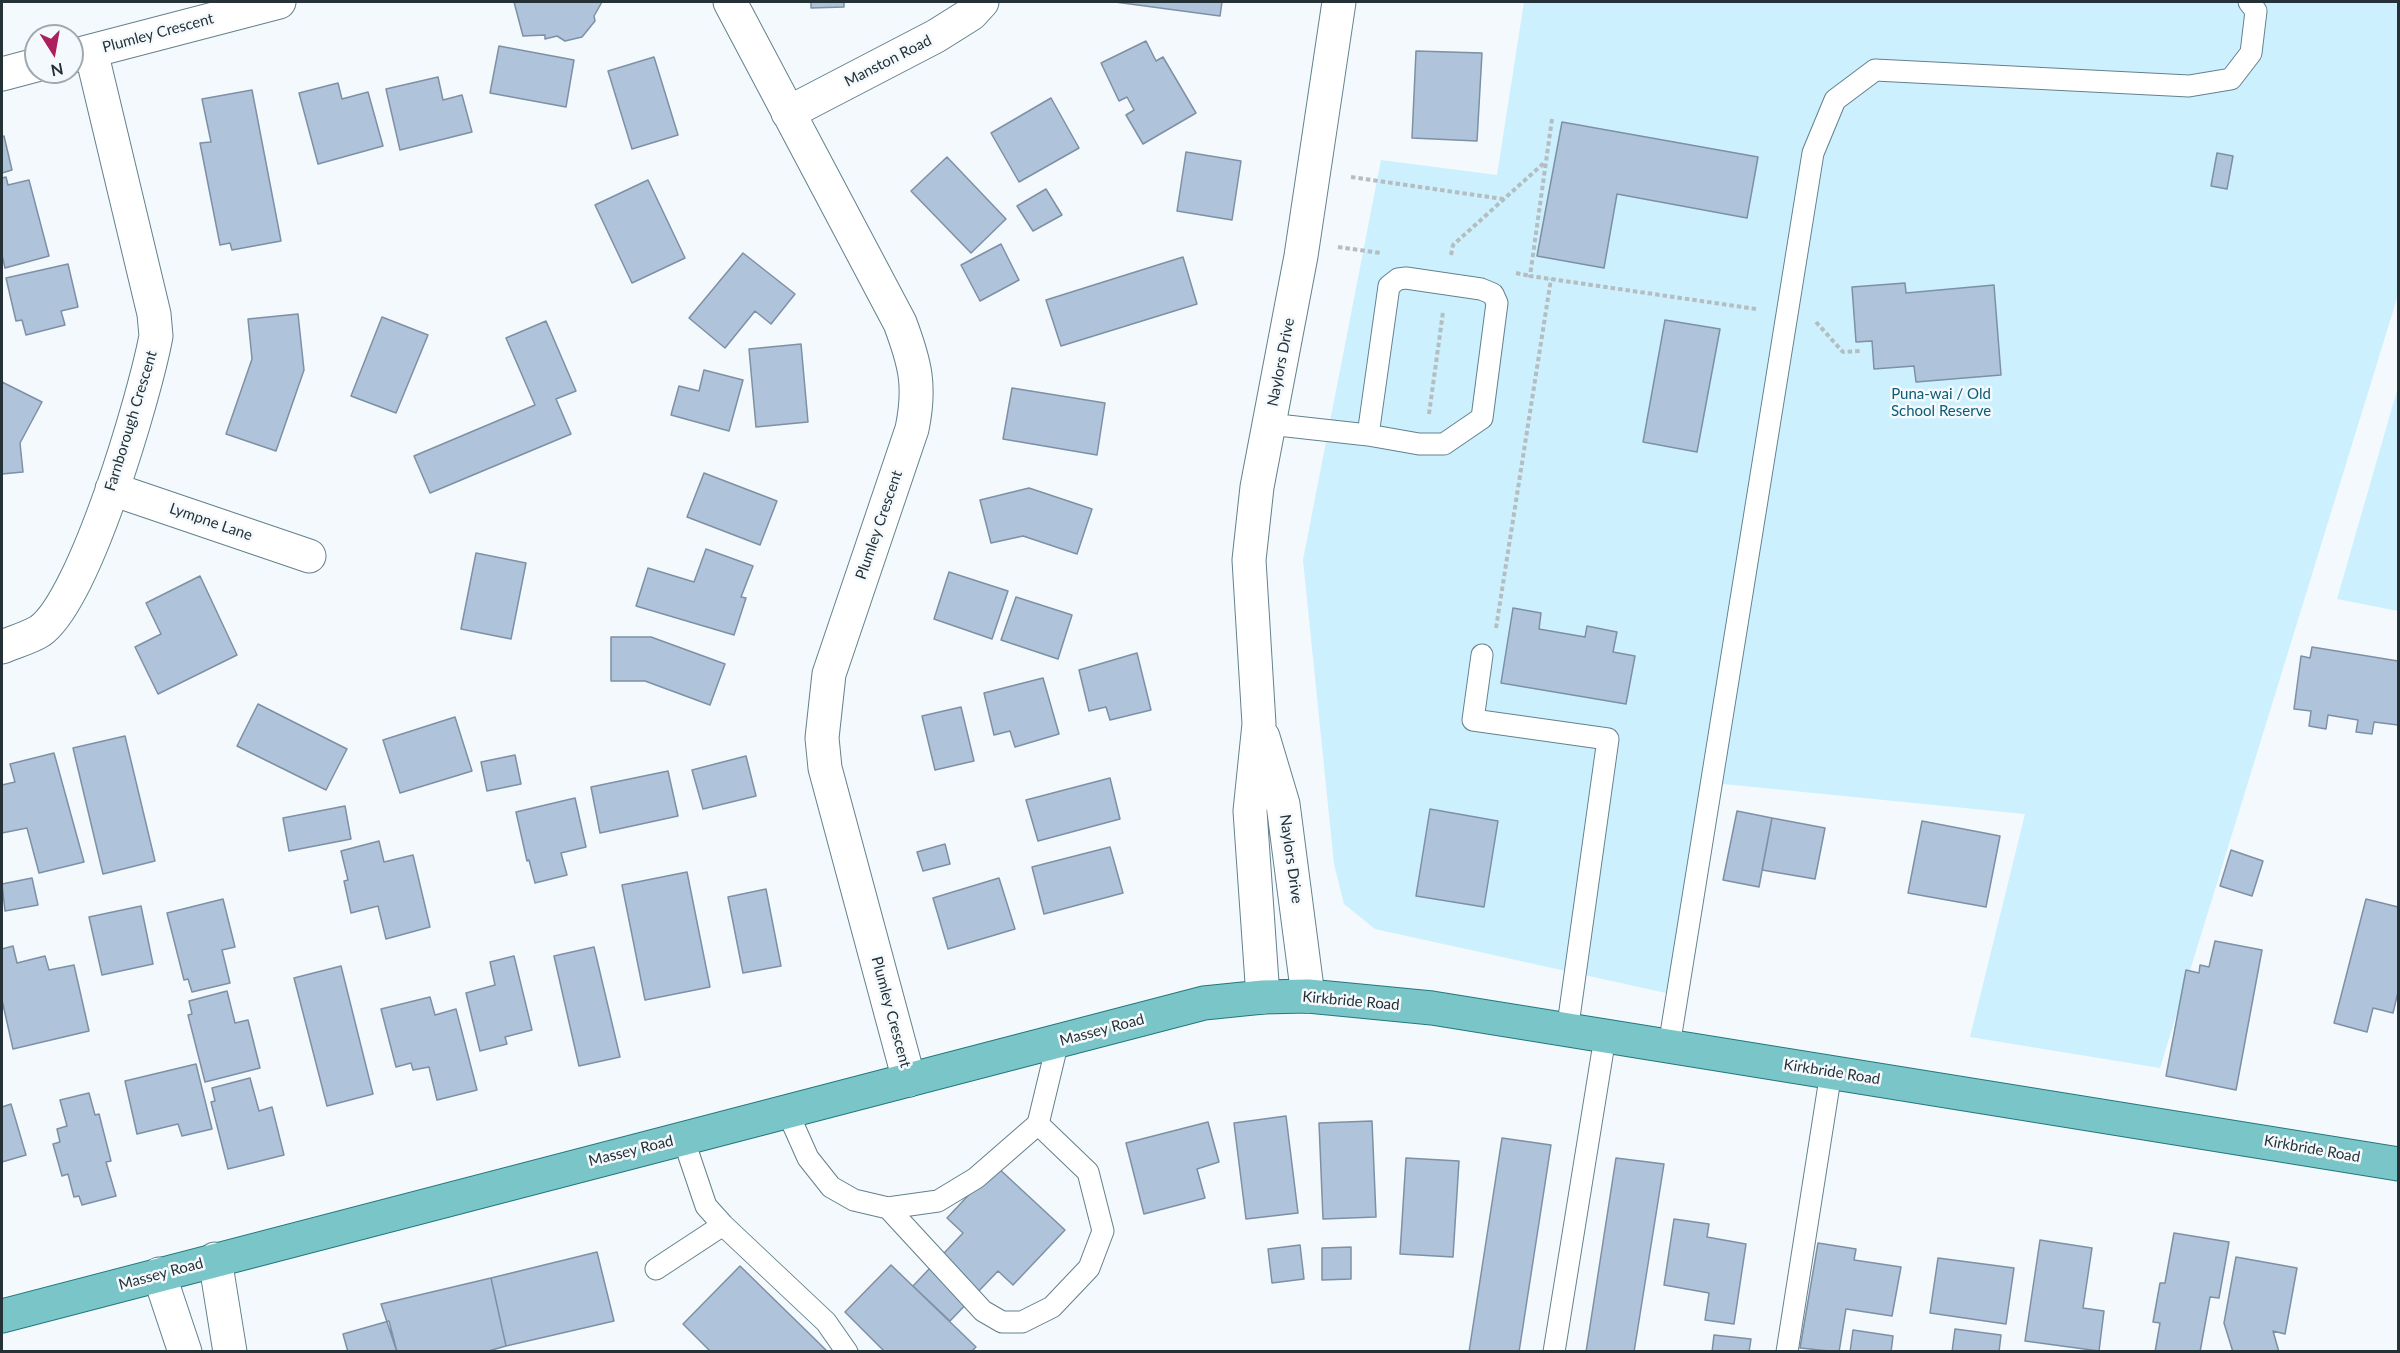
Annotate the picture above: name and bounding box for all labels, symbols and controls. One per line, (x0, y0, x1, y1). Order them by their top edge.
street label: Plumley Crescent (101, 10, 215, 56)
north arrow (24, 24, 84, 84)
street label: Manston Road (841, 31, 935, 91)
text: N (49, 60, 65, 81)
street label: Naylors Drive (1264, 316, 1298, 408)
street label: Farnborough Crescent (101, 349, 161, 493)
park label: Puna-wai / Old School Reserve (1891, 385, 1991, 420)
street label: Plumley Crescent (852, 468, 906, 582)
street label: Lympne Lane (167, 499, 255, 545)
street label: Naylors Drive (1276, 813, 1306, 905)
street label: Plumley Crescent (868, 955, 914, 1069)
street label: Kirkbride Road (1302, 988, 1400, 1014)
street label: Massey Road (1058, 1010, 1146, 1050)
street label: Kirkbride Road (1782, 1055, 1882, 1089)
street label: Massey Road (587, 1132, 675, 1170)
street label: Kirkbride Road (2262, 1132, 2362, 1166)
street label: Massey Road (117, 1254, 205, 1294)

